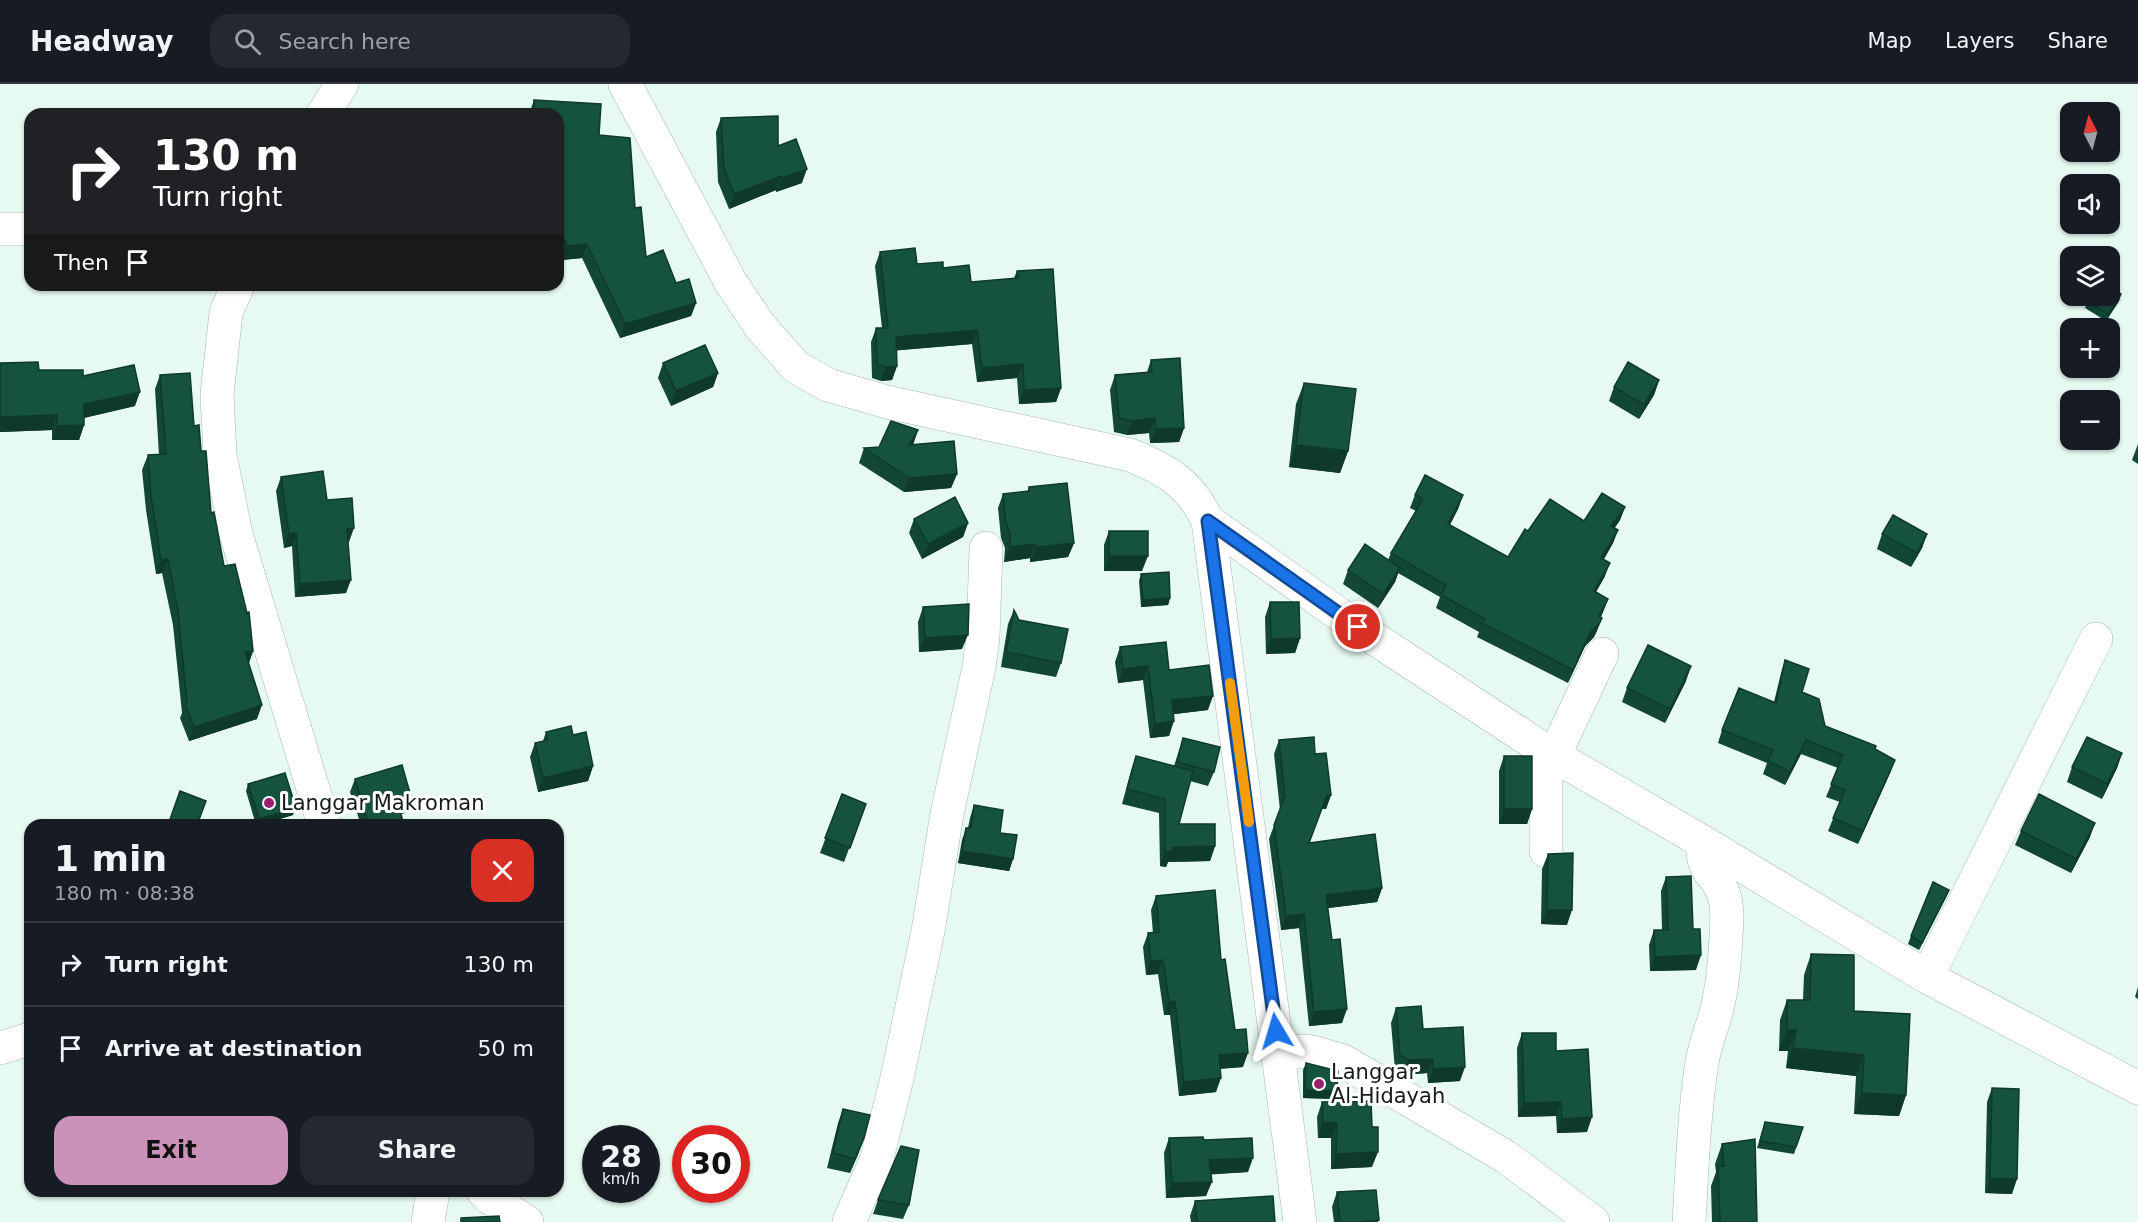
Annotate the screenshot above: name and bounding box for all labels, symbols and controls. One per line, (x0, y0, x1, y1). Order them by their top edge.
search box (210, 14, 630, 68)
text: Headway (30, 25, 174, 58)
icon: search (231, 25, 264, 58)
text: Search here (279, 29, 411, 54)
text: Map (1868, 29, 1912, 53)
text: Layers (1945, 29, 2014, 53)
text: Share (2047, 29, 2108, 53)
north arrow (2060, 102, 2120, 162)
map controls (2060, 102, 2120, 450)
text: 130 m (153, 131, 299, 180)
icon: right (54, 132, 132, 210)
button: sound (2060, 174, 2120, 234)
text: Turn right (153, 181, 282, 212)
icon: arrive (121, 246, 154, 279)
button: layers (2060, 246, 2120, 306)
text: Then (54, 250, 109, 275)
button: + (2060, 318, 2120, 378)
button: − (2060, 390, 2120, 450)
pin (1332, 601, 1383, 652)
icon: arrive (1341, 610, 1374, 643)
place label: Langgar Makroman (281, 791, 485, 815)
marker: Langgar Makroman (262, 796, 276, 810)
text: 1 min (54, 838, 167, 879)
button: close (471, 839, 534, 902)
text: 180 m · 08:38 (54, 881, 195, 905)
icon: right (54, 948, 87, 981)
text: Turn right (105, 952, 228, 977)
text: 130 m (464, 952, 534, 977)
position arrow (1244, 999, 1308, 1063)
icon: arrive (54, 1032, 87, 1065)
text: Arrive at destination (105, 1036, 362, 1061)
text: 50 m (478, 1036, 534, 1061)
place label: Langgar Al-Hidayah (1331, 1060, 1445, 1108)
marker: Langgar Al-Hidayah (1312, 1077, 1326, 1091)
button: Exit (54, 1116, 288, 1185)
button: Share (300, 1116, 534, 1185)
speed limit sign: 30 (672, 1125, 750, 1203)
text: 28 (600, 1139, 642, 1174)
text: km/h (602, 1170, 640, 1188)

